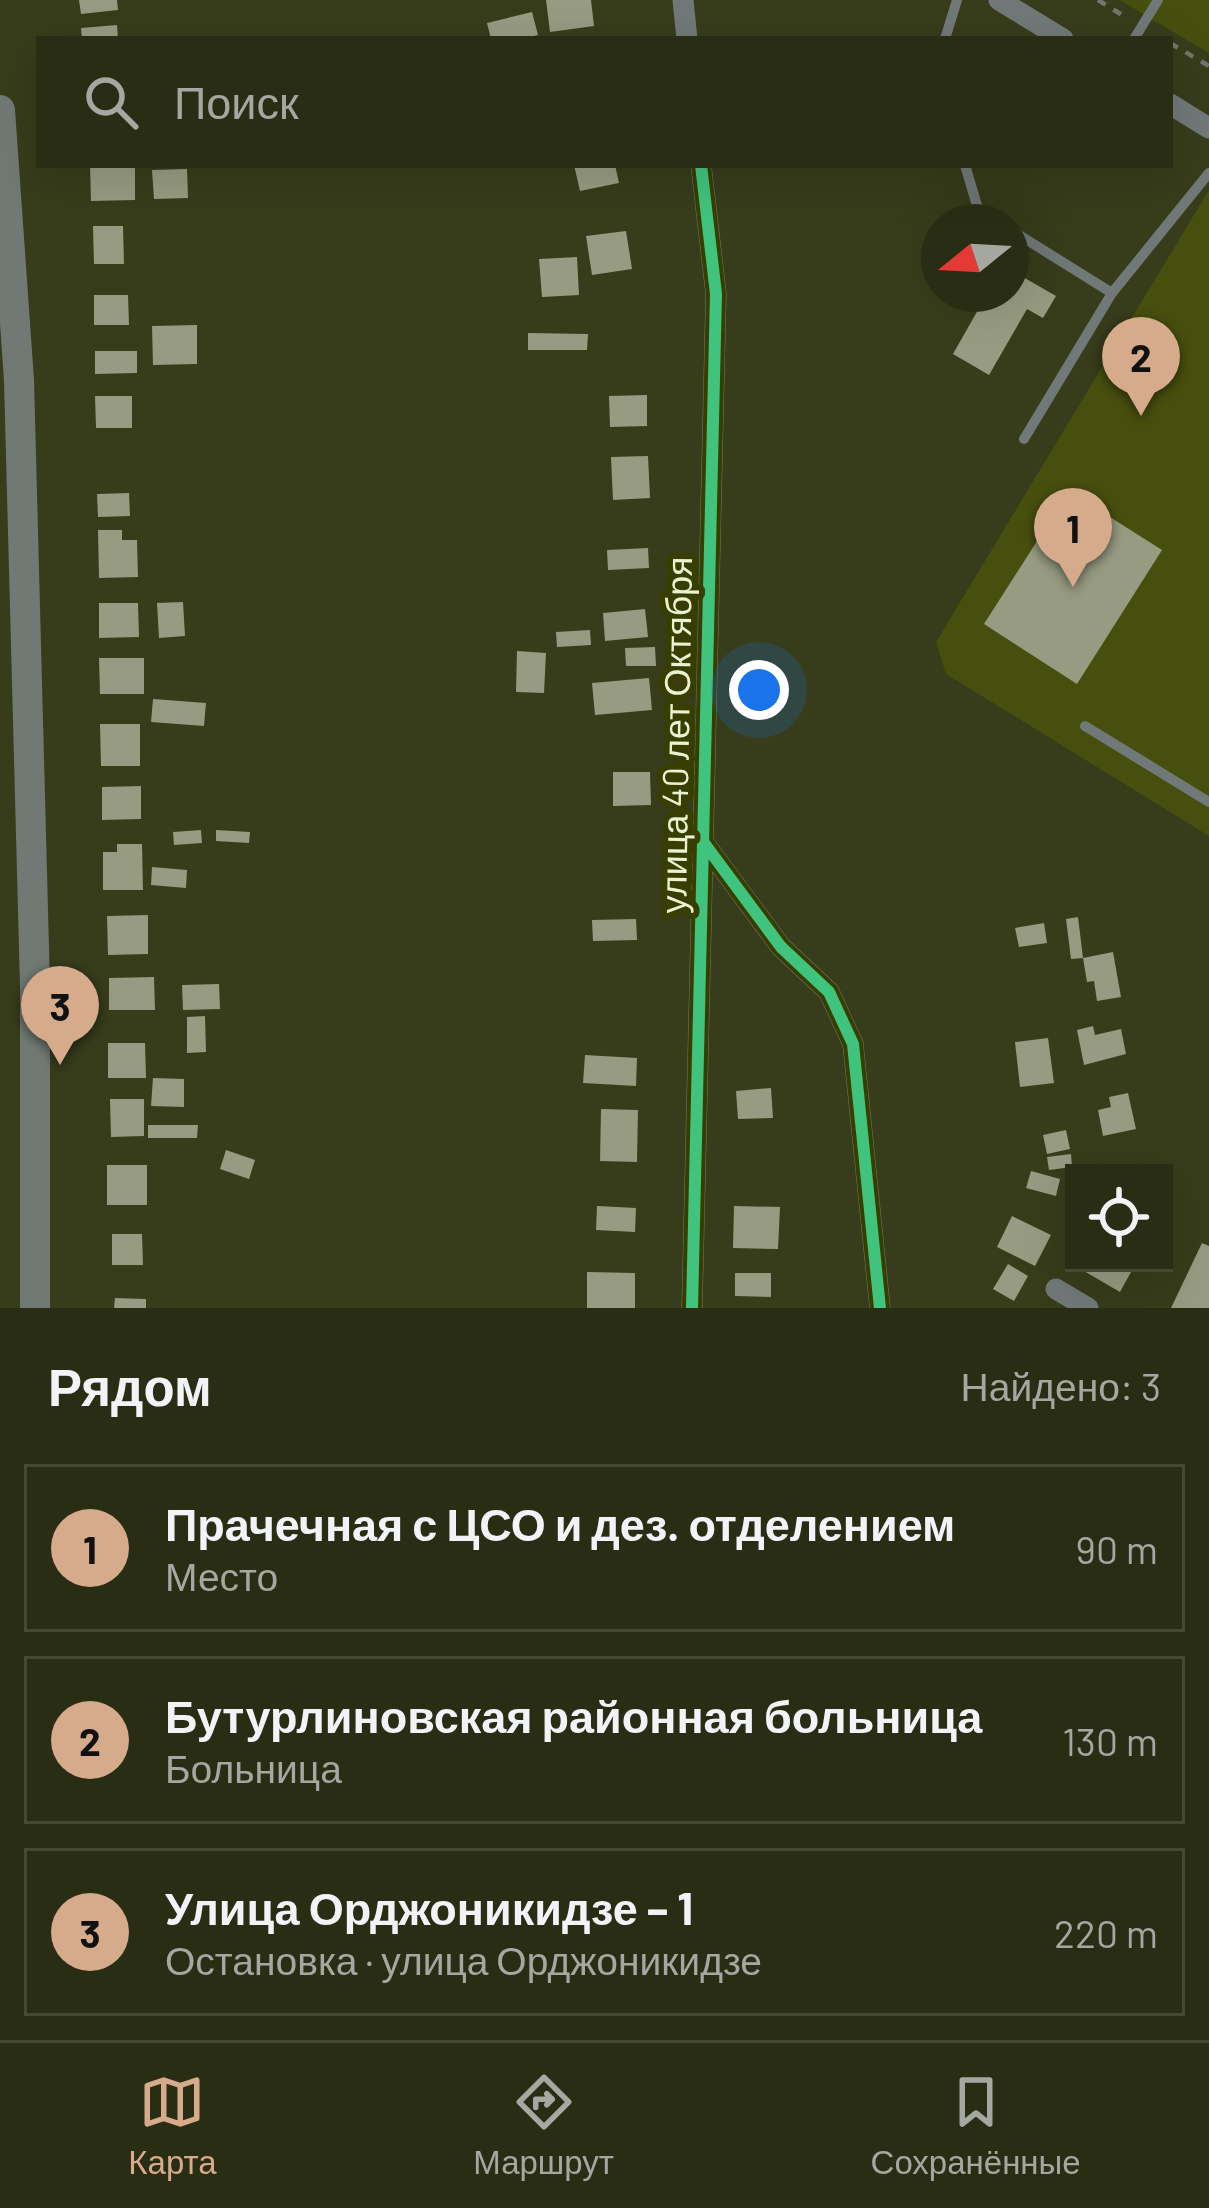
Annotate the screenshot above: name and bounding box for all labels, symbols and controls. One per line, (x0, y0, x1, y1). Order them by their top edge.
search box (36, 36, 1173, 168)
icon: search (78, 69, 144, 135)
text: Поиск (174, 74, 299, 128)
north arrow (921, 204, 1029, 312)
pin: 2 (1102, 317, 1180, 416)
pin: 1 (1034, 488, 1112, 587)
street label: улица 40 лет Октября (650, 556, 700, 914)
your location (729, 660, 789, 720)
pin: 3 (21, 966, 99, 1065)
map controls (1065, 1164, 1173, 1272)
button: locate (1065, 1164, 1173, 1272)
text: Рядом (48, 1355, 212, 1416)
text: Найдено: 3 (961, 1362, 1161, 1409)
text: Прачечная с ЦСО и дез. отделением (165, 1496, 955, 1550)
text: 1 (83, 1525, 97, 1572)
text: 90 m (1076, 1525, 1158, 1572)
text: Место (165, 1552, 278, 1599)
text: Бутурлиновская районная больница (165, 1688, 982, 1742)
text: 2 (79, 1717, 101, 1764)
text: 130 m (1062, 1717, 1158, 1764)
text: Больница (165, 1744, 342, 1791)
text: Улица Орджоникидзе – 1 (165, 1880, 693, 1934)
text: 3 (79, 1909, 101, 1956)
text: 220 m (1054, 1909, 1158, 1956)
text: Остановка · улица Орджоникидзе (165, 1936, 762, 1983)
tab: Карта (128, 2069, 217, 2182)
tab: Маршрут (473, 2069, 614, 2182)
tab: Сохранённые (871, 2069, 1081, 2182)

